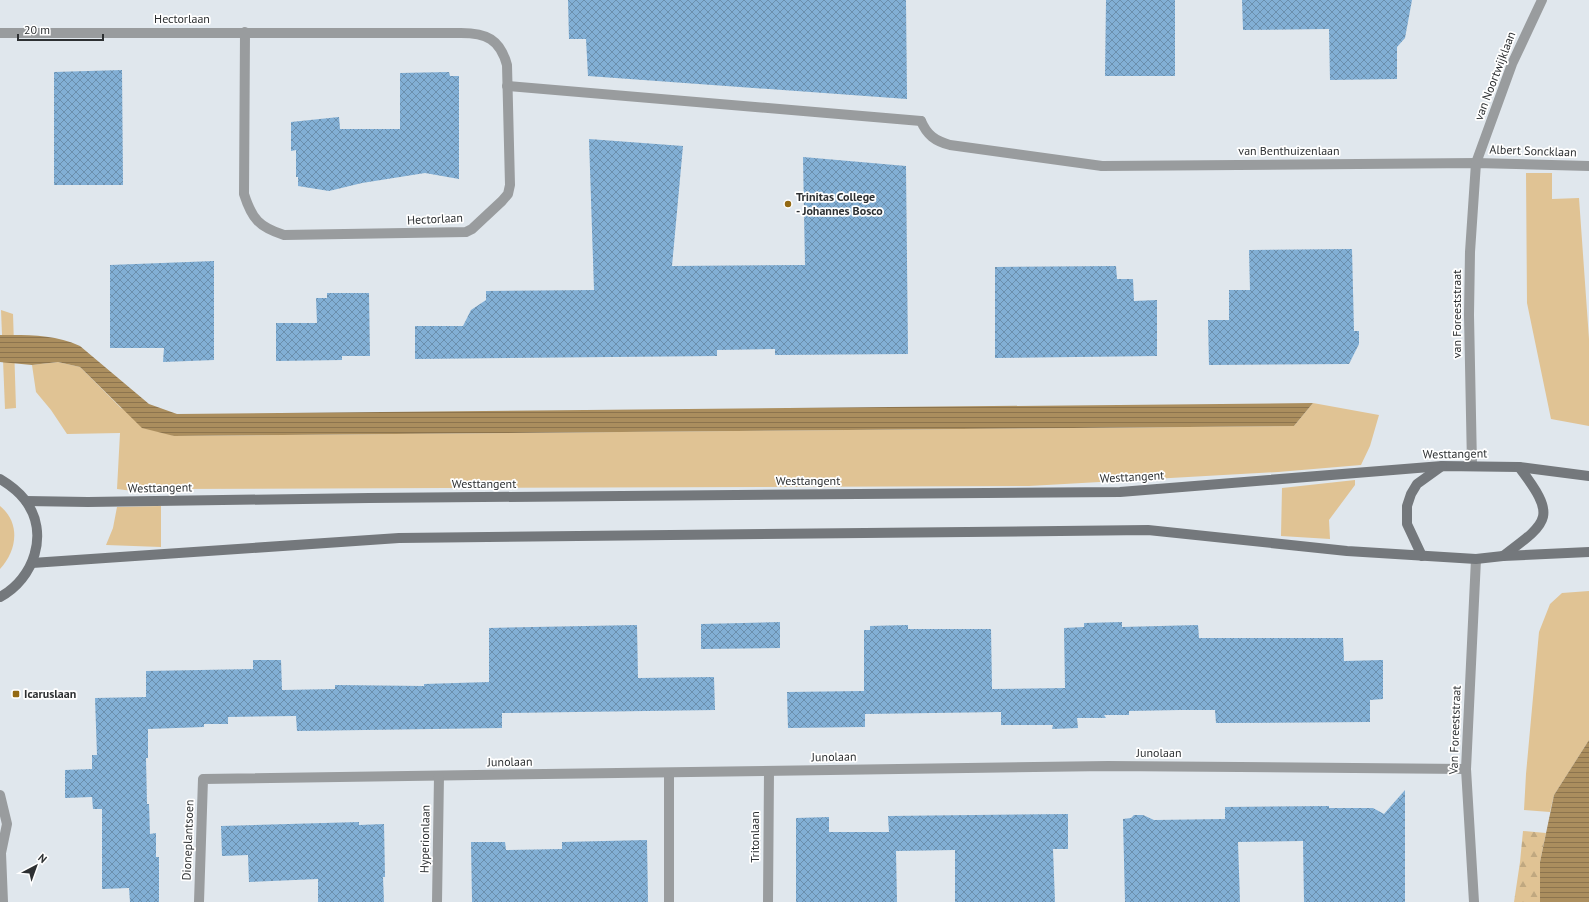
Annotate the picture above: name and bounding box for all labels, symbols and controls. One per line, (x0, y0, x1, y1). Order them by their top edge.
street label: Hectorlaan (154, 11, 210, 26)
scale bar (18, 16, 103, 42)
text: 20 m (24, 22, 50, 37)
street label: van Noortwijklaan (1471, 29, 1518, 122)
street label: Albert Soncklaan (1489, 141, 1577, 160)
street label: van Benthuizenlaan (1238, 143, 1340, 158)
place label: Trinitas College - Johannes Bosco (796, 189, 883, 218)
marker: Trinitas College - Johannes Bosco (783, 199, 793, 209)
street label: Hectorlaan (407, 210, 463, 227)
street label: van Foreeststraat (1449, 270, 1464, 358)
street label: Westtangent (1423, 445, 1487, 462)
street label: Westtangent (1099, 467, 1165, 486)
street label: Westtangent (776, 473, 840, 488)
street label: Westtangent (452, 476, 516, 491)
street label: Westtangent (128, 479, 192, 496)
street label: Van Foreeststraat (1445, 685, 1464, 776)
place label: Icaruslaan (24, 686, 76, 701)
marker: Icaruslaan (11, 689, 21, 699)
street label: Junolaan (1136, 745, 1181, 760)
street label: Junolaan (810, 749, 857, 764)
street label: Junolaan (486, 754, 533, 769)
street label: Dioneplantsoen (179, 799, 196, 881)
street label: Hyperionlaan (416, 805, 433, 873)
street label: Tritonlaan (747, 811, 762, 863)
north arrow (16, 846, 56, 886)
text: N (35, 851, 50, 866)

